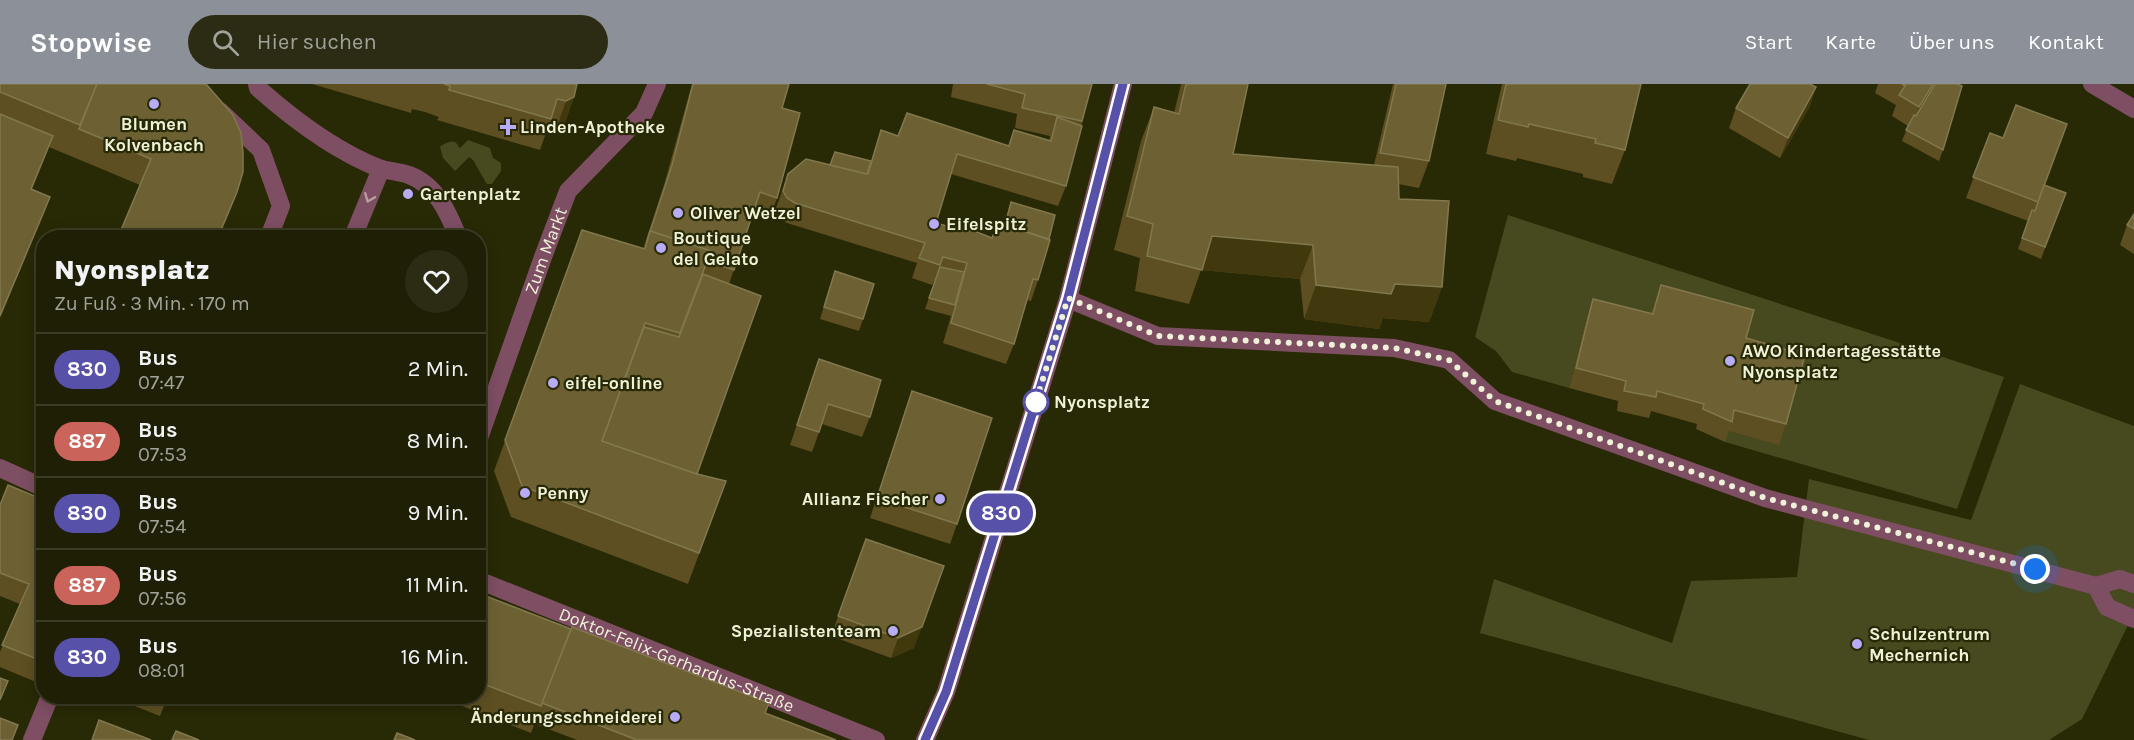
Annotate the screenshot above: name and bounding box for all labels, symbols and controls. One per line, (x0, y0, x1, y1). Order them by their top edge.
search box (188, 15, 608, 69)
text: Stopwise (30, 26, 152, 59)
icon: search (209, 26, 242, 59)
text: Hier suchen (257, 29, 377, 55)
text: Start (1745, 30, 1792, 54)
text: Karte (1825, 30, 1876, 54)
text: Über uns (1909, 30, 1995, 54)
text: Kontakt (2028, 30, 2104, 54)
marker: Blumen Kolvenbach (147, 97, 161, 111)
place label: Blumen Kolvenbach (104, 113, 204, 156)
place label: Linden-Apotheke (520, 116, 665, 138)
marker: Linden-Apotheke (501, 120, 515, 134)
place label: Gartenplatz (420, 183, 521, 205)
marker: Gartenplatz (401, 187, 415, 201)
one-way arrow (364, 192, 376, 203)
place label: Oliver Wetzel (690, 202, 801, 224)
street label: Zum Markt (520, 204, 572, 297)
marker: Oliver Wetzel (671, 206, 685, 220)
place label: Eifelspitz (946, 213, 1027, 235)
marker: Eifelspitz (927, 217, 941, 231)
place label: Boutique del Gelato (673, 227, 759, 270)
marker: Boutique del Gelato (654, 241, 668, 255)
button: heart (405, 250, 468, 313)
text: Nyonsplatz (54, 253, 210, 286)
text: Zu Fuß · 3 Min. · 170 m (54, 292, 250, 315)
place label: AWO Kindertagesstätte Nyonsplatz (1742, 340, 1941, 383)
text: Bus (138, 345, 178, 371)
marker: AWO Kindertagesstätte Nyonsplatz (1723, 354, 1737, 368)
text: 2 Min. (408, 356, 468, 382)
text: 830 (67, 357, 107, 381)
text: 07:47 (138, 371, 184, 394)
place label: eifel-online (565, 372, 662, 394)
marker: eifel-online (546, 376, 560, 390)
marker: Nyonsplatz (1023, 389, 1049, 415)
place label: Nyonsplatz (1054, 391, 1150, 413)
text: Bus (138, 417, 178, 443)
text: 8 Min. (407, 428, 468, 454)
text: 887 (68, 429, 106, 453)
text: 07:53 (138, 443, 187, 466)
place label: Penny (537, 482, 588, 504)
marker: Penny (518, 486, 532, 500)
place label: Allianz Fischer (802, 488, 928, 510)
text: Bus (138, 489, 178, 515)
marker: Allianz Fischer (933, 492, 947, 506)
line badge: 830 (966, 494, 1036, 532)
text: 9 Min. (408, 500, 468, 526)
text: 830 (67, 501, 107, 525)
text: 830 (981, 501, 1021, 525)
text: 07:54 (138, 515, 186, 538)
your location (2020, 554, 2050, 584)
text: Bus (138, 561, 178, 587)
text: 11 Min. (406, 572, 468, 598)
text: 887 (68, 573, 106, 597)
text: 07:56 (138, 587, 187, 610)
street label: Doktor-Felix-Gerhardus-Straße (556, 603, 797, 717)
place label: Spezialistenteam (731, 620, 881, 642)
place label: Schulzentrum Mechernich (1869, 623, 1990, 666)
marker: Spezialistenteam (886, 624, 900, 638)
text: Bus (138, 633, 178, 659)
marker: Schulzentrum Mechernich (1850, 637, 1864, 651)
text: 16 Min. (401, 644, 468, 670)
text: 830 (67, 645, 107, 669)
text: 08:01 (138, 659, 185, 682)
place label: Änderungsschneiderei (470, 706, 663, 728)
marker: Änderungsschneiderei (668, 710, 682, 724)

